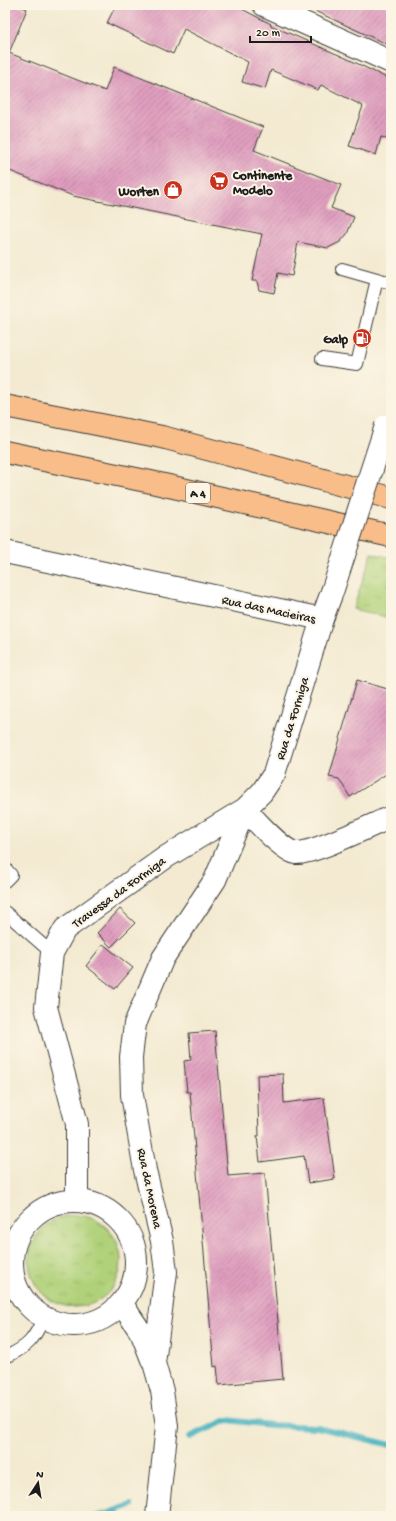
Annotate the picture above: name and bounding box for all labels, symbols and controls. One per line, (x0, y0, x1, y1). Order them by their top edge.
scale bar (250, 18, 311, 44)
text: 20 m (256, 27, 281, 41)
place label: Continente Modelo (232, 169, 293, 199)
supermarket icon: Continente Modelo (208, 170, 230, 192)
shop icon: Worten (162, 179, 184, 201)
place label: Worten (117, 185, 160, 200)
fuel station icon: Galp (351, 327, 373, 349)
place label: Galp (323, 333, 349, 349)
road number: A 4 (186, 483, 210, 503)
street label: Rua das Macieiras (220, 593, 318, 628)
street label: Rua da Formiga (274, 675, 313, 762)
street label: Travessa da Formiga (69, 854, 170, 933)
street label: Rua da Morena (133, 1147, 165, 1231)
north arrow (18, 1463, 58, 1503)
text: N (35, 1469, 44, 1482)

